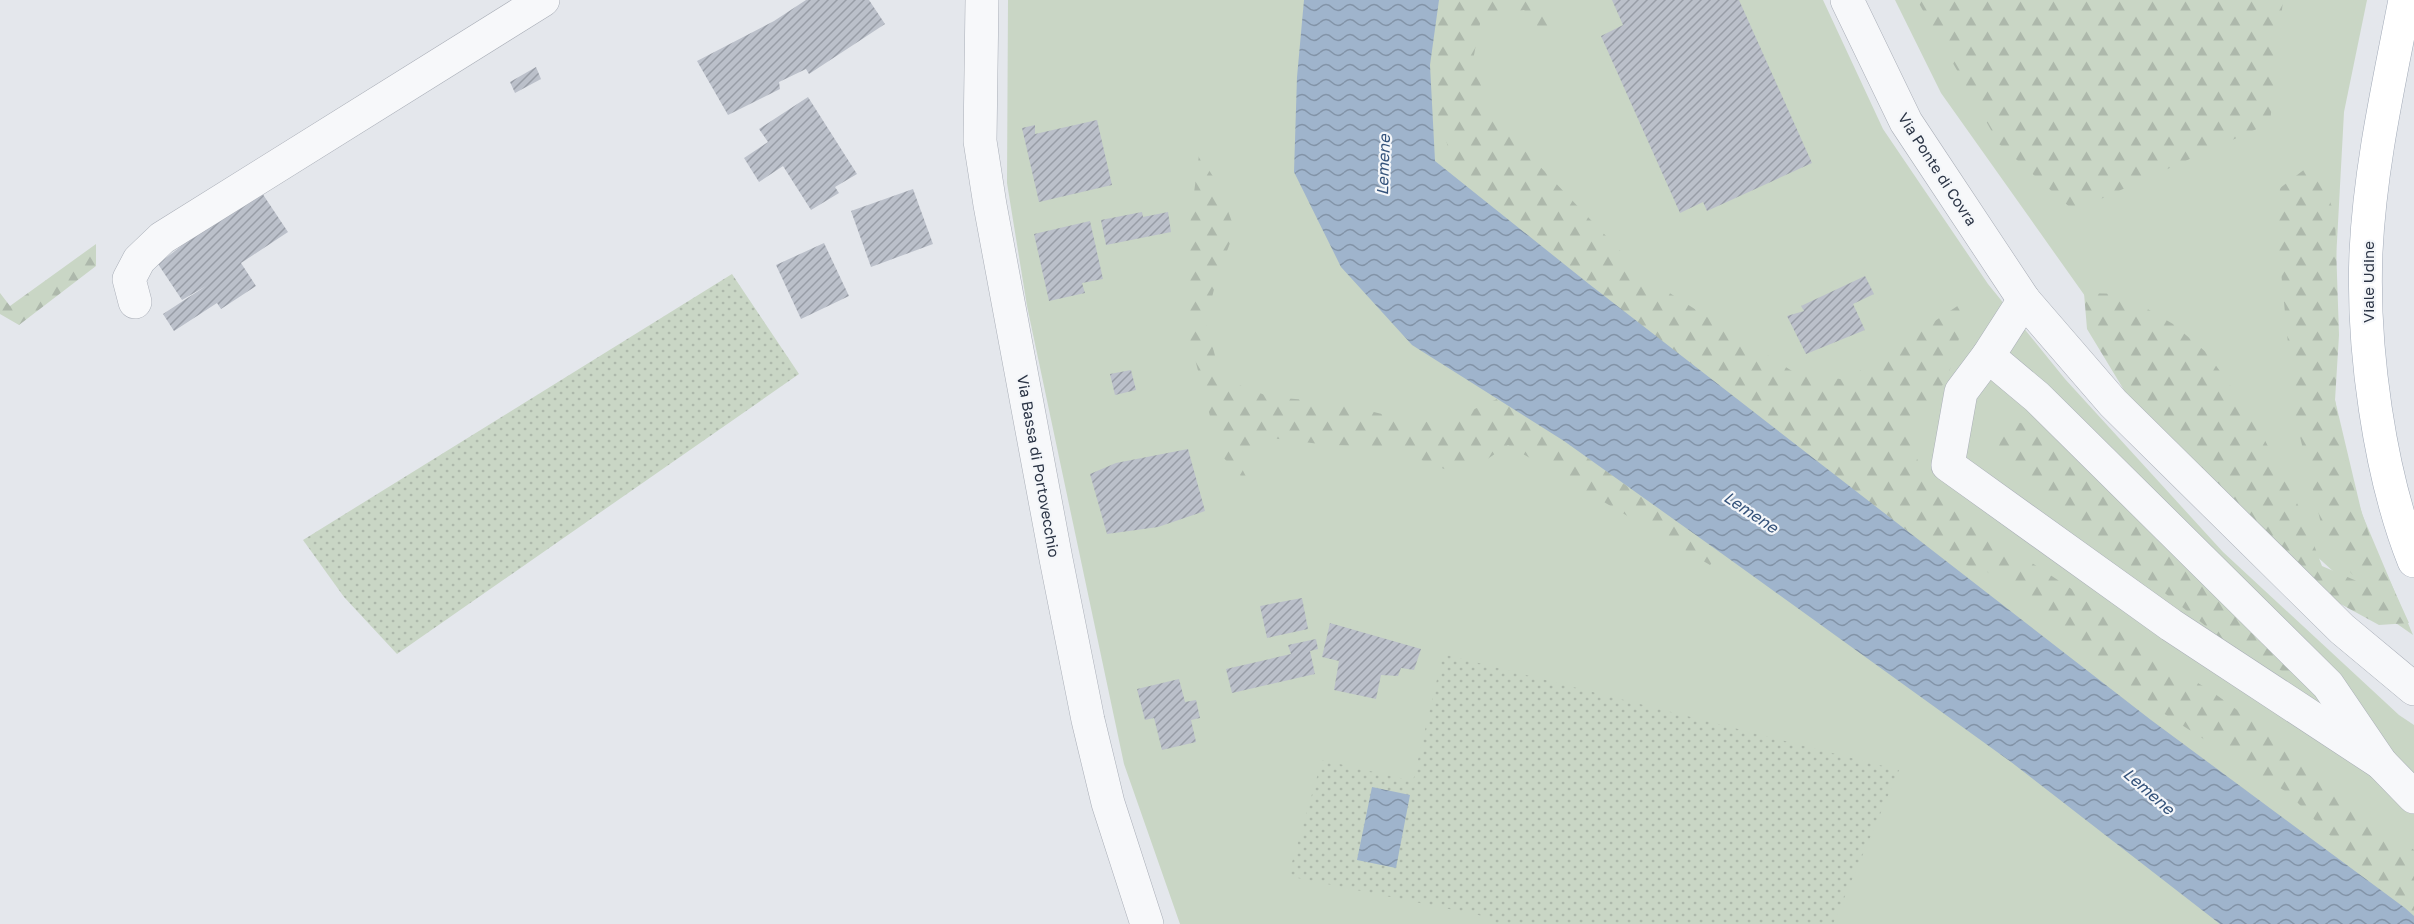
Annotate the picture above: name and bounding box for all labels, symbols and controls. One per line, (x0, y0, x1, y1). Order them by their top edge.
street label: Via Ponte di Covra (1895, 109, 1981, 229)
water label: Lemene (1372, 133, 1394, 196)
street label: Viale Udine (2359, 241, 2377, 323)
street label: Via Bassa di Portovecchio (1014, 373, 1064, 559)
water label: Lemene (1720, 487, 1783, 538)
water label: Lemene (2119, 764, 2180, 820)

